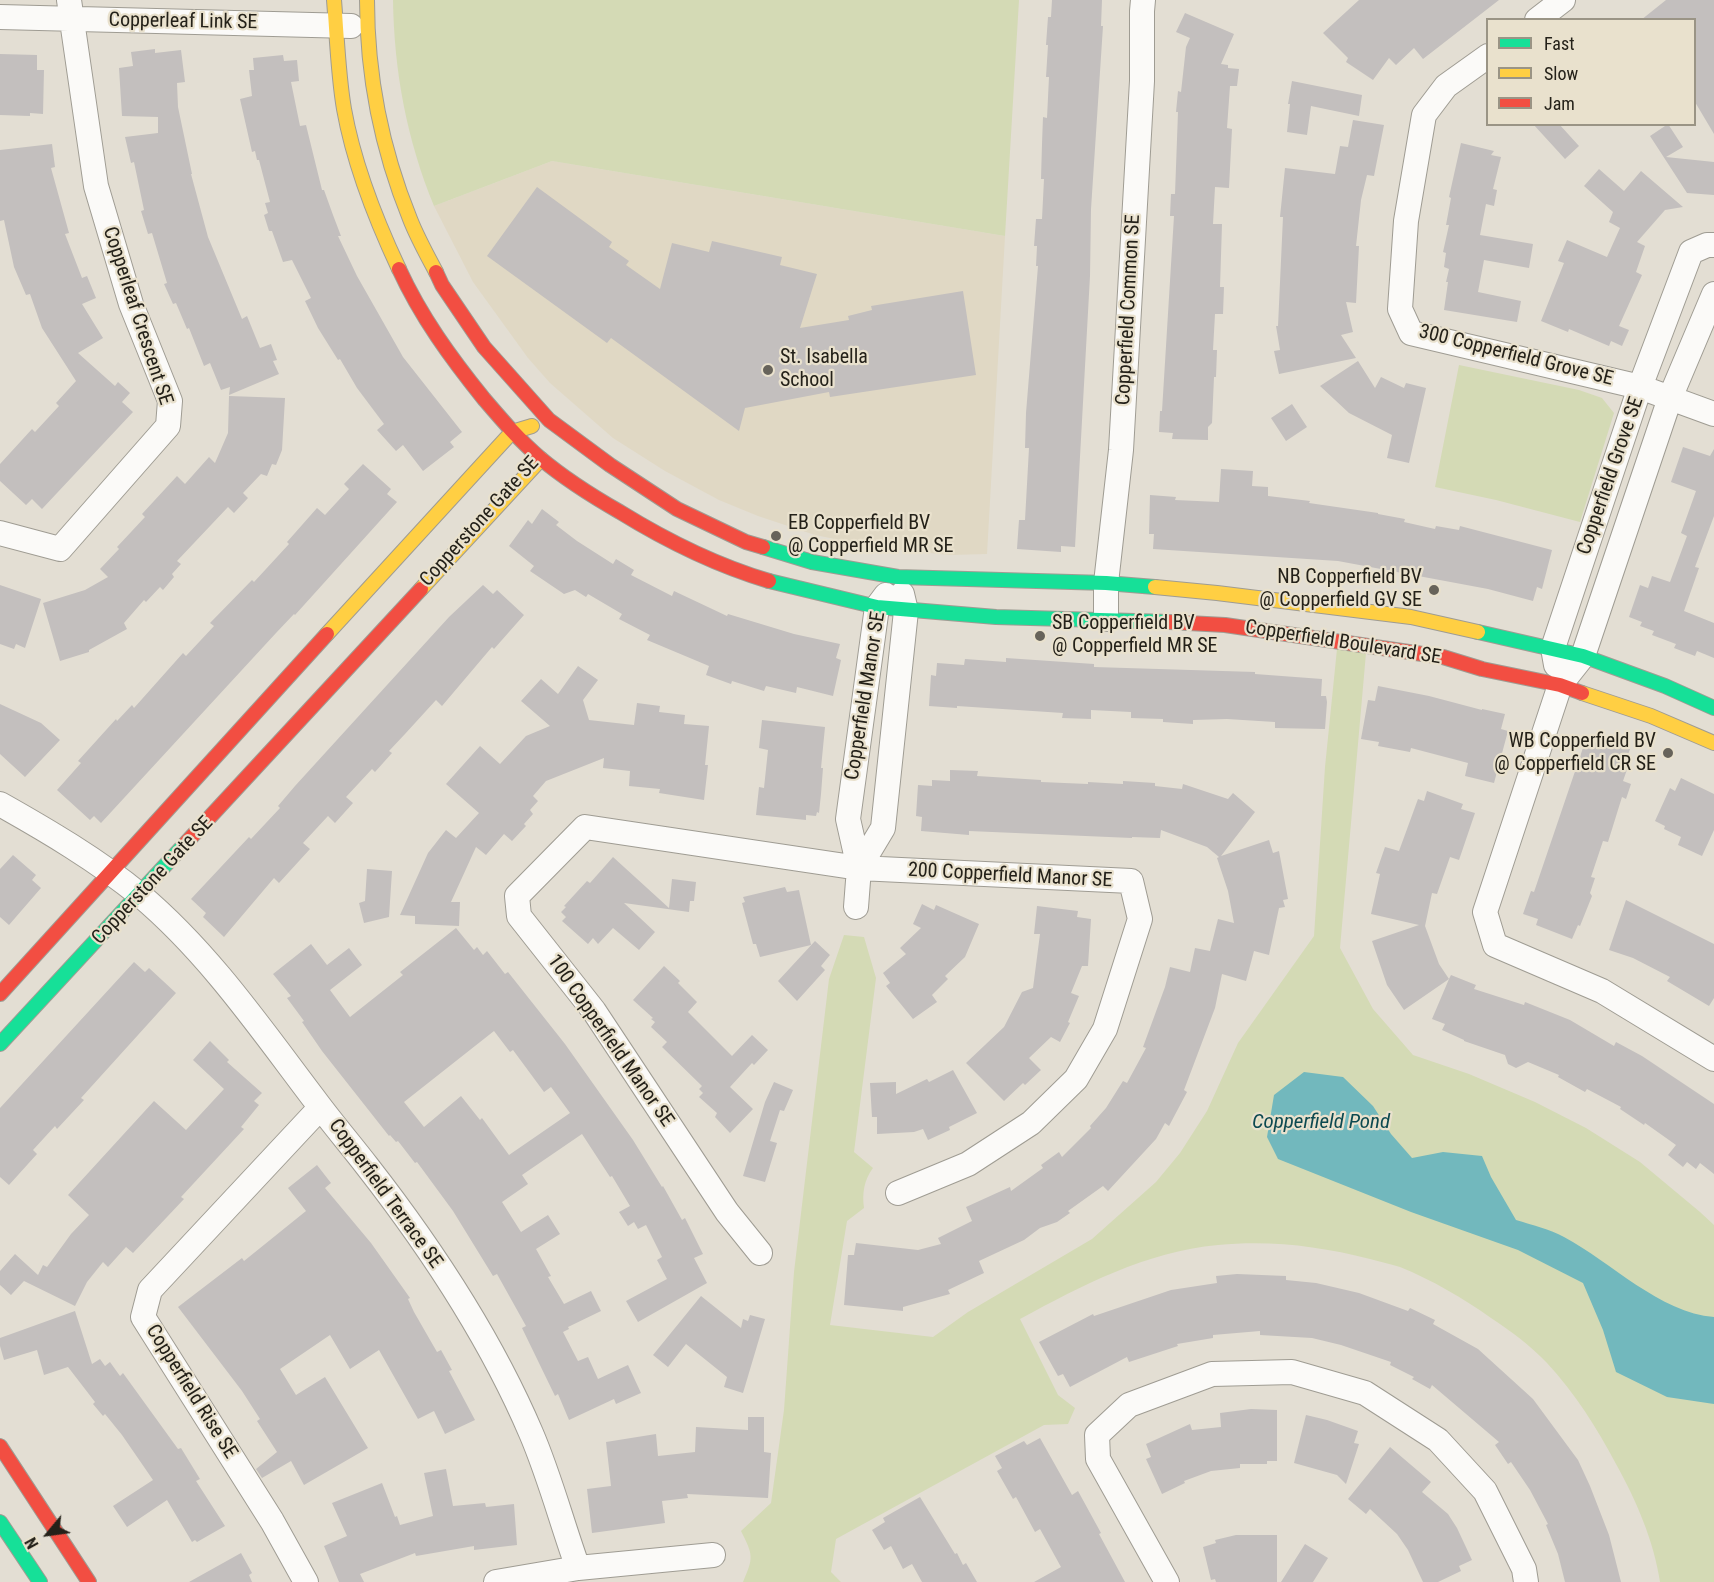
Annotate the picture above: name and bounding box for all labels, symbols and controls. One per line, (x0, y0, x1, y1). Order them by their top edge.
street label: Copperleaf Link SE (108, 9, 258, 35)
legend (1486, 18, 1696, 126)
text: Fast (1544, 33, 1575, 54)
text: Slow (1544, 63, 1578, 84)
text: Jam (1544, 93, 1575, 114)
street label: Copperfield Common SE (1112, 214, 1146, 406)
street label: Copperleaf Crescent SE (97, 224, 177, 408)
street label: 300 Copperfield Grove SE (1416, 320, 1616, 392)
place label: St. Isabella School (780, 346, 868, 393)
marker: St. Isabella School (761, 363, 775, 377)
street label: Copperfield Grove SE (1573, 394, 1649, 558)
street label: Copperstone Gate SE (415, 452, 545, 592)
place label: EB Copperfield BV @ Copperfield MR SE (788, 512, 953, 559)
marker: EB Copperfield BV @ Copperfield MR SE (769, 529, 783, 543)
place label: NB Copperfield BV @ Copperfield GV SE (1259, 566, 1422, 613)
marker: NB Copperfield BV @ Copperfield GV SE (1427, 583, 1441, 597)
street label: Copperfield Manor SE (841, 610, 891, 782)
place label: SB Copperfield BV @ Copperfield MR SE (1052, 612, 1217, 659)
street label: Copperfield Boulevard SE (1243, 616, 1443, 670)
marker: SB Copperfield BV @ Copperfield MR SE (1033, 629, 1047, 643)
place label: WB Copperfield BV @ Copperfield CR SE (1494, 730, 1656, 777)
marker: WB Copperfield BV @ Copperfield CR SE (1661, 746, 1675, 760)
street label: Copperstone Gate SE (87, 812, 219, 950)
street label: 200 Copperfield Manor SE (907, 859, 1113, 893)
street label: 100 Copperfield Manor SE (542, 950, 678, 1132)
water label: Copperfield Pond (1252, 1110, 1390, 1136)
street label: Copperfield Terrace SE (323, 1115, 447, 1273)
street label: Copperfield Rise SE (140, 1321, 242, 1463)
north arrow (18, 1504, 78, 1564)
text: N (21, 1534, 43, 1552)

